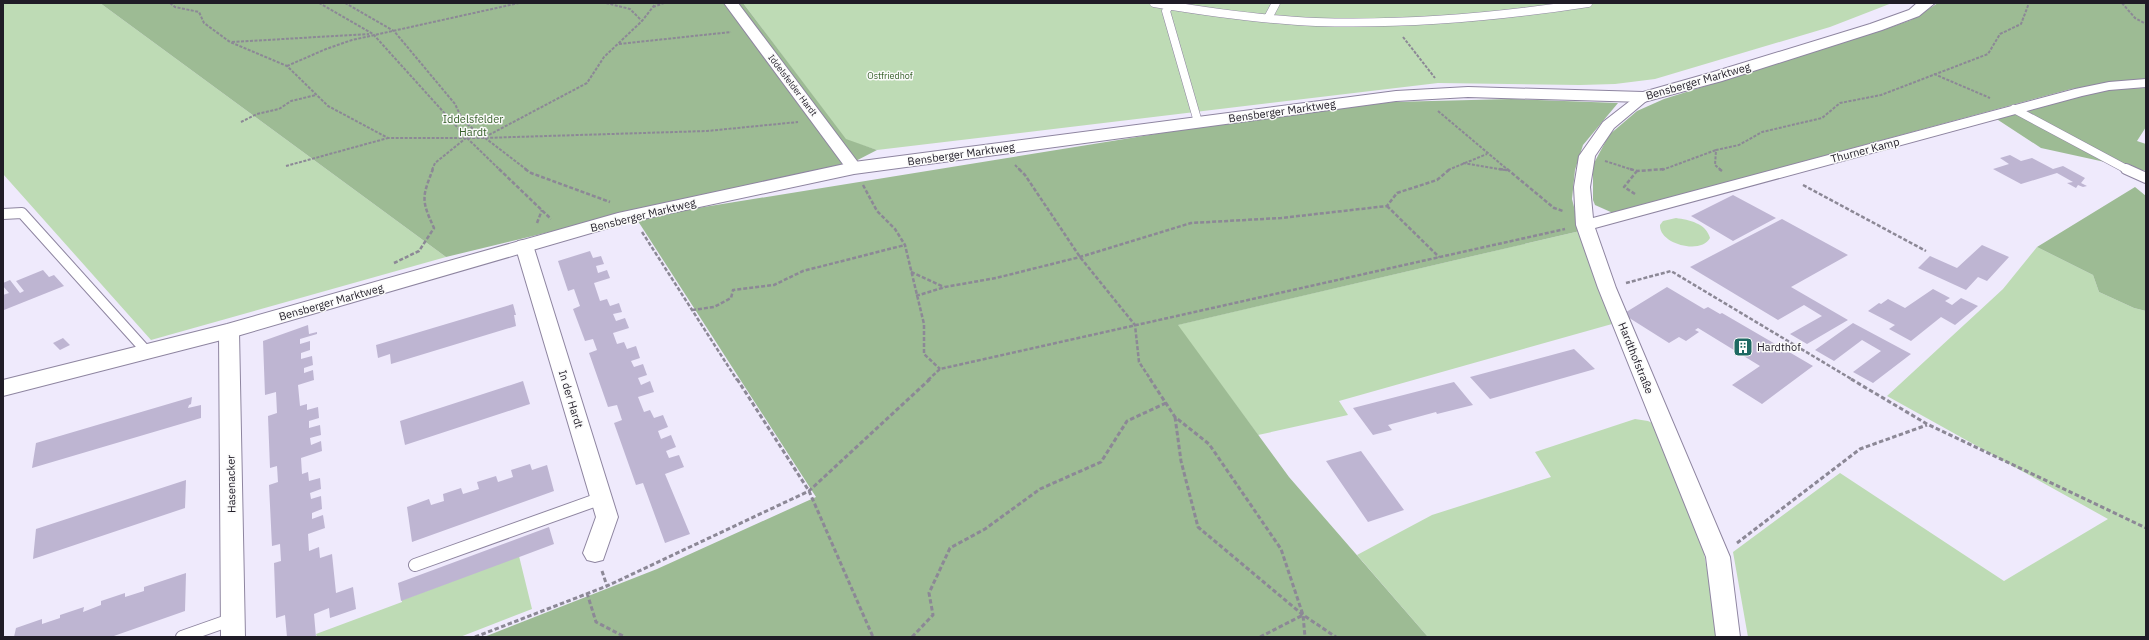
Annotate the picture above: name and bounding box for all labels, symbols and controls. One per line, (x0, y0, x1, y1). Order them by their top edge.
street label: Iddelsfelder Hardt (766, 52, 820, 118)
street label: Bensberger Marktweg (1644, 59, 1752, 103)
park label: Ostfriedhof (867, 70, 913, 81)
street label: Bensberger Marktweg (1228, 97, 1337, 125)
park label: Iddelsfelder Hardt (443, 112, 503, 139)
street label: Thurner Kamp (1829, 134, 1901, 166)
street label: Bensberger Marktweg (907, 140, 1016, 168)
street label: Bensberger Marktweg (589, 195, 697, 235)
street label: Bensberger Marktweg (277, 280, 385, 324)
street label: Hardthofstraße (1615, 320, 1657, 396)
building icon: Hardthof (1732, 336, 1754, 358)
place label: Hardthof (1757, 340, 1801, 354)
street label: In der Hardt (556, 368, 587, 430)
street label: Hasenacker (223, 455, 239, 513)

